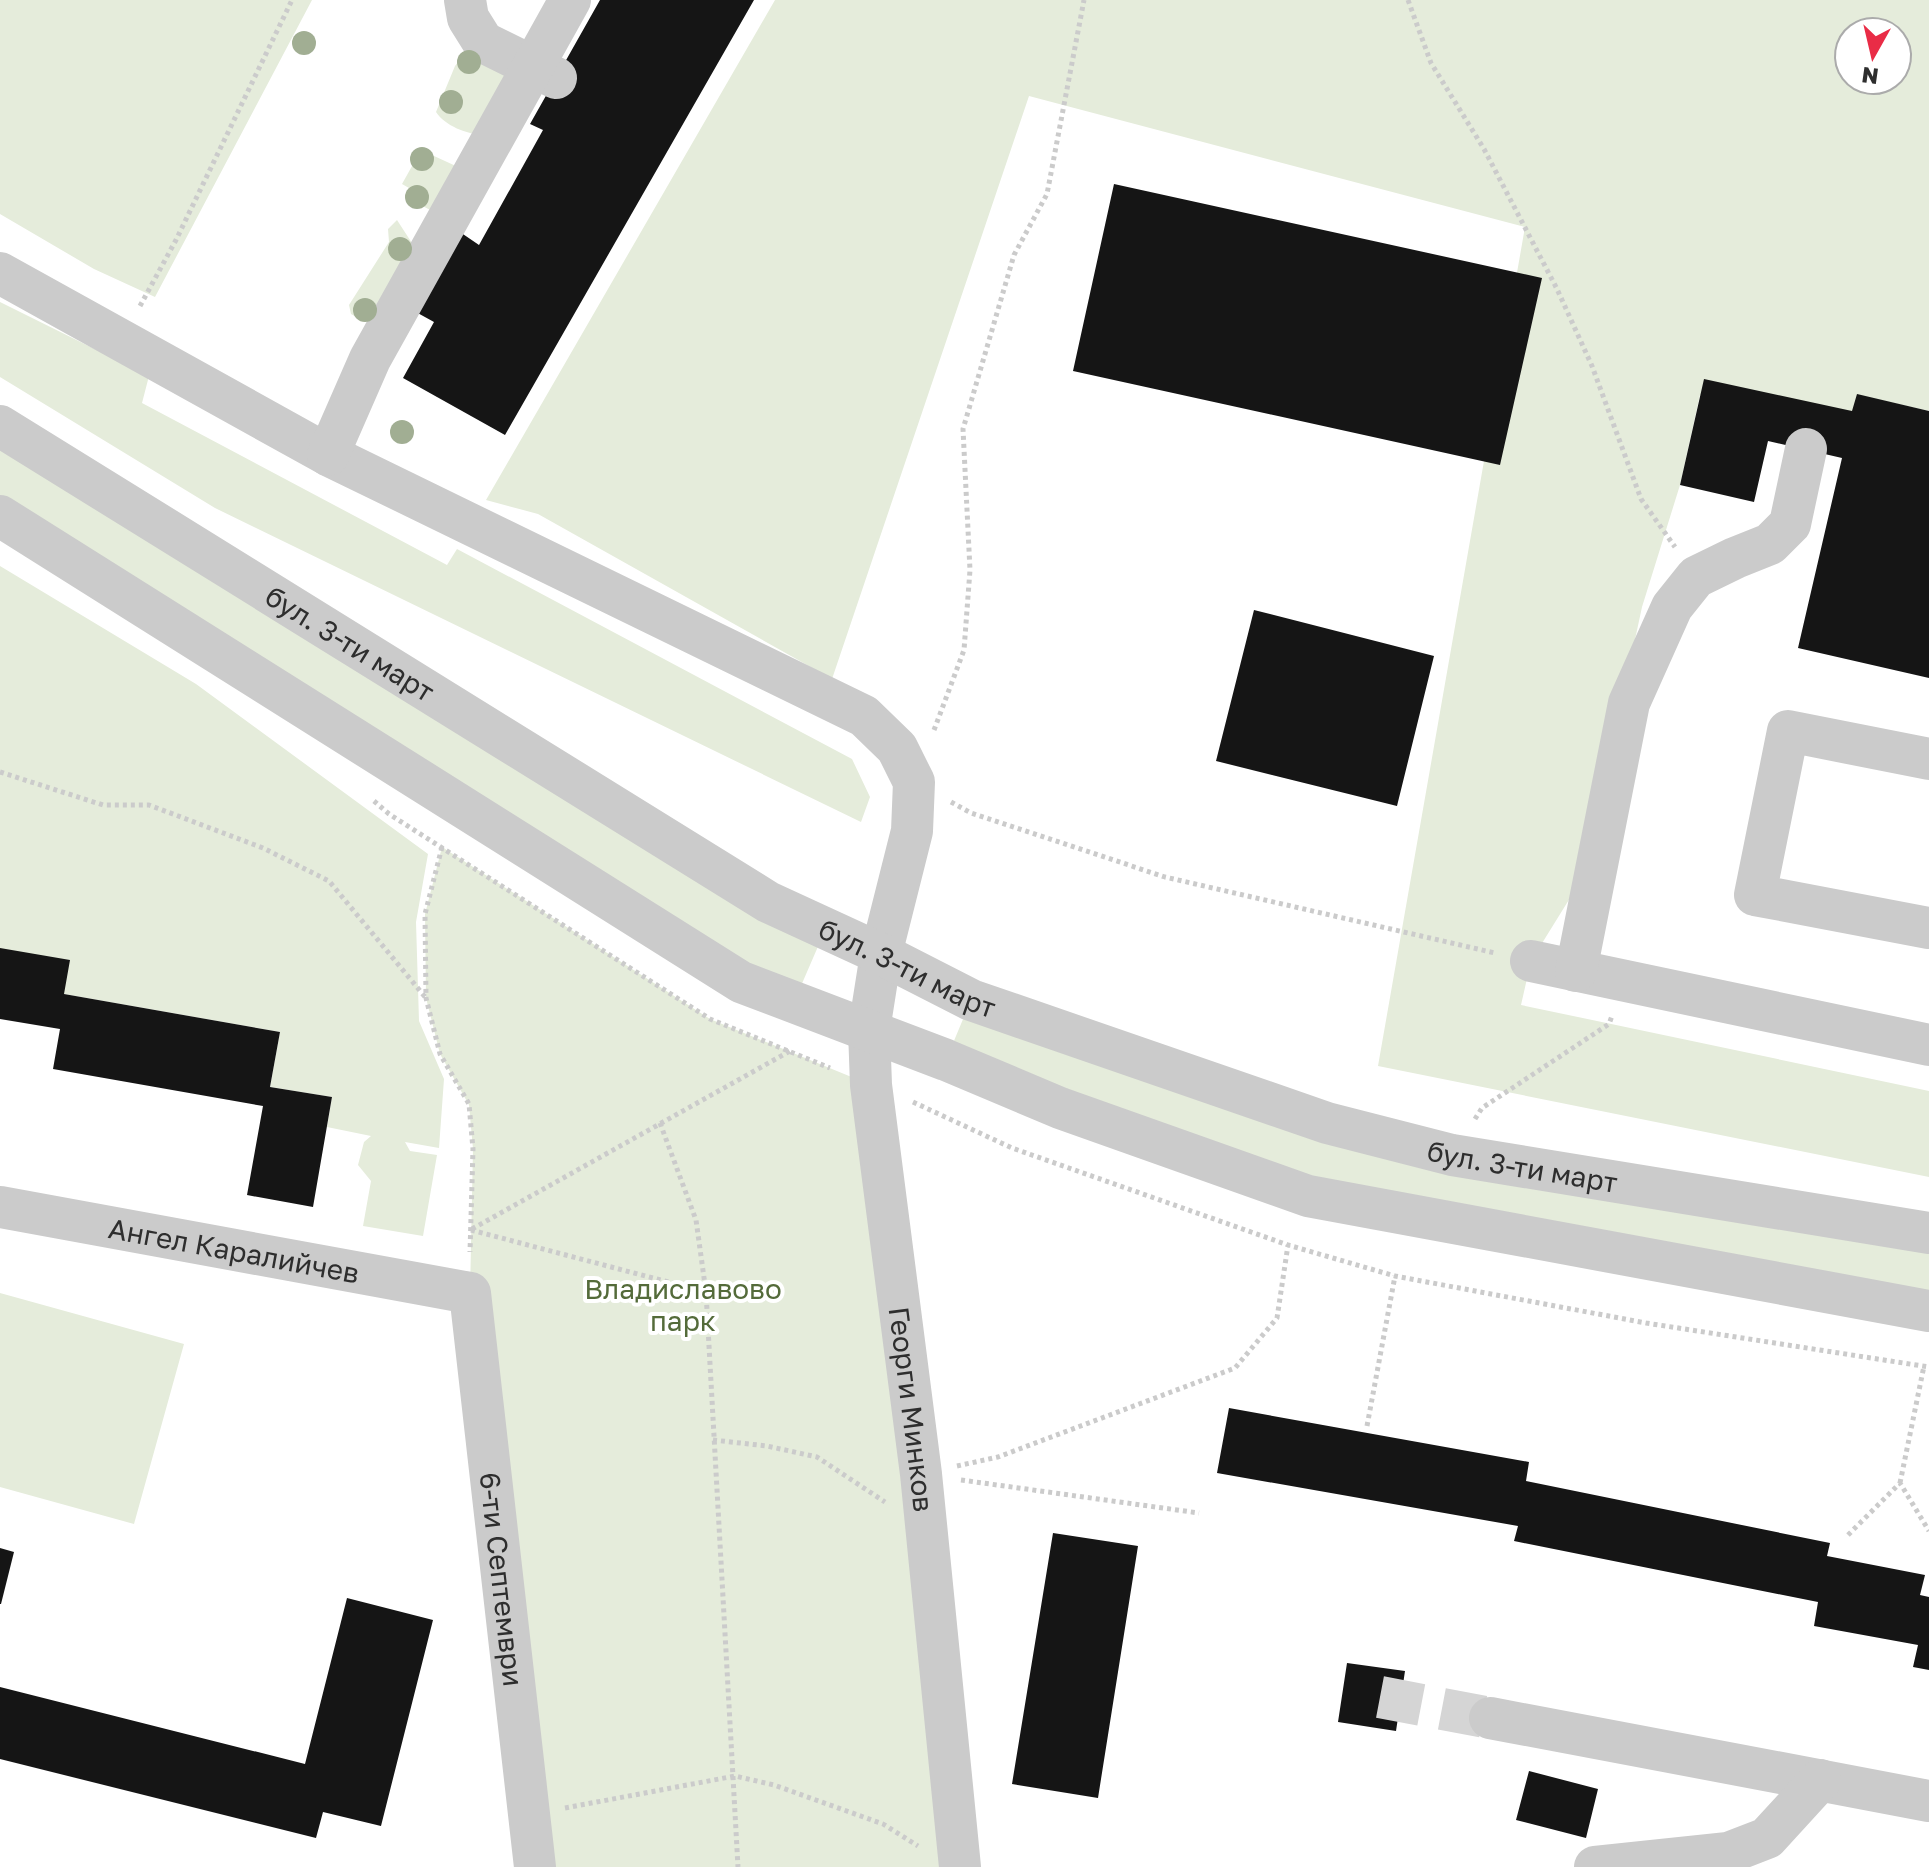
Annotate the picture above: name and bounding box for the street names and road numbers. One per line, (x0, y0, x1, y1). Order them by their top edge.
street label: бул. 3-ти март (260, 578, 441, 708)
street label: бул. 3-ти март (814, 911, 1000, 1024)
street label: бул. 3-ти март (1424, 1133, 1620, 1198)
street label: Ангел Каралийчев (106, 1211, 362, 1289)
street label: Георги Минков (883, 1305, 941, 1513)
street label: 6-ти Септември (474, 1471, 531, 1688)

